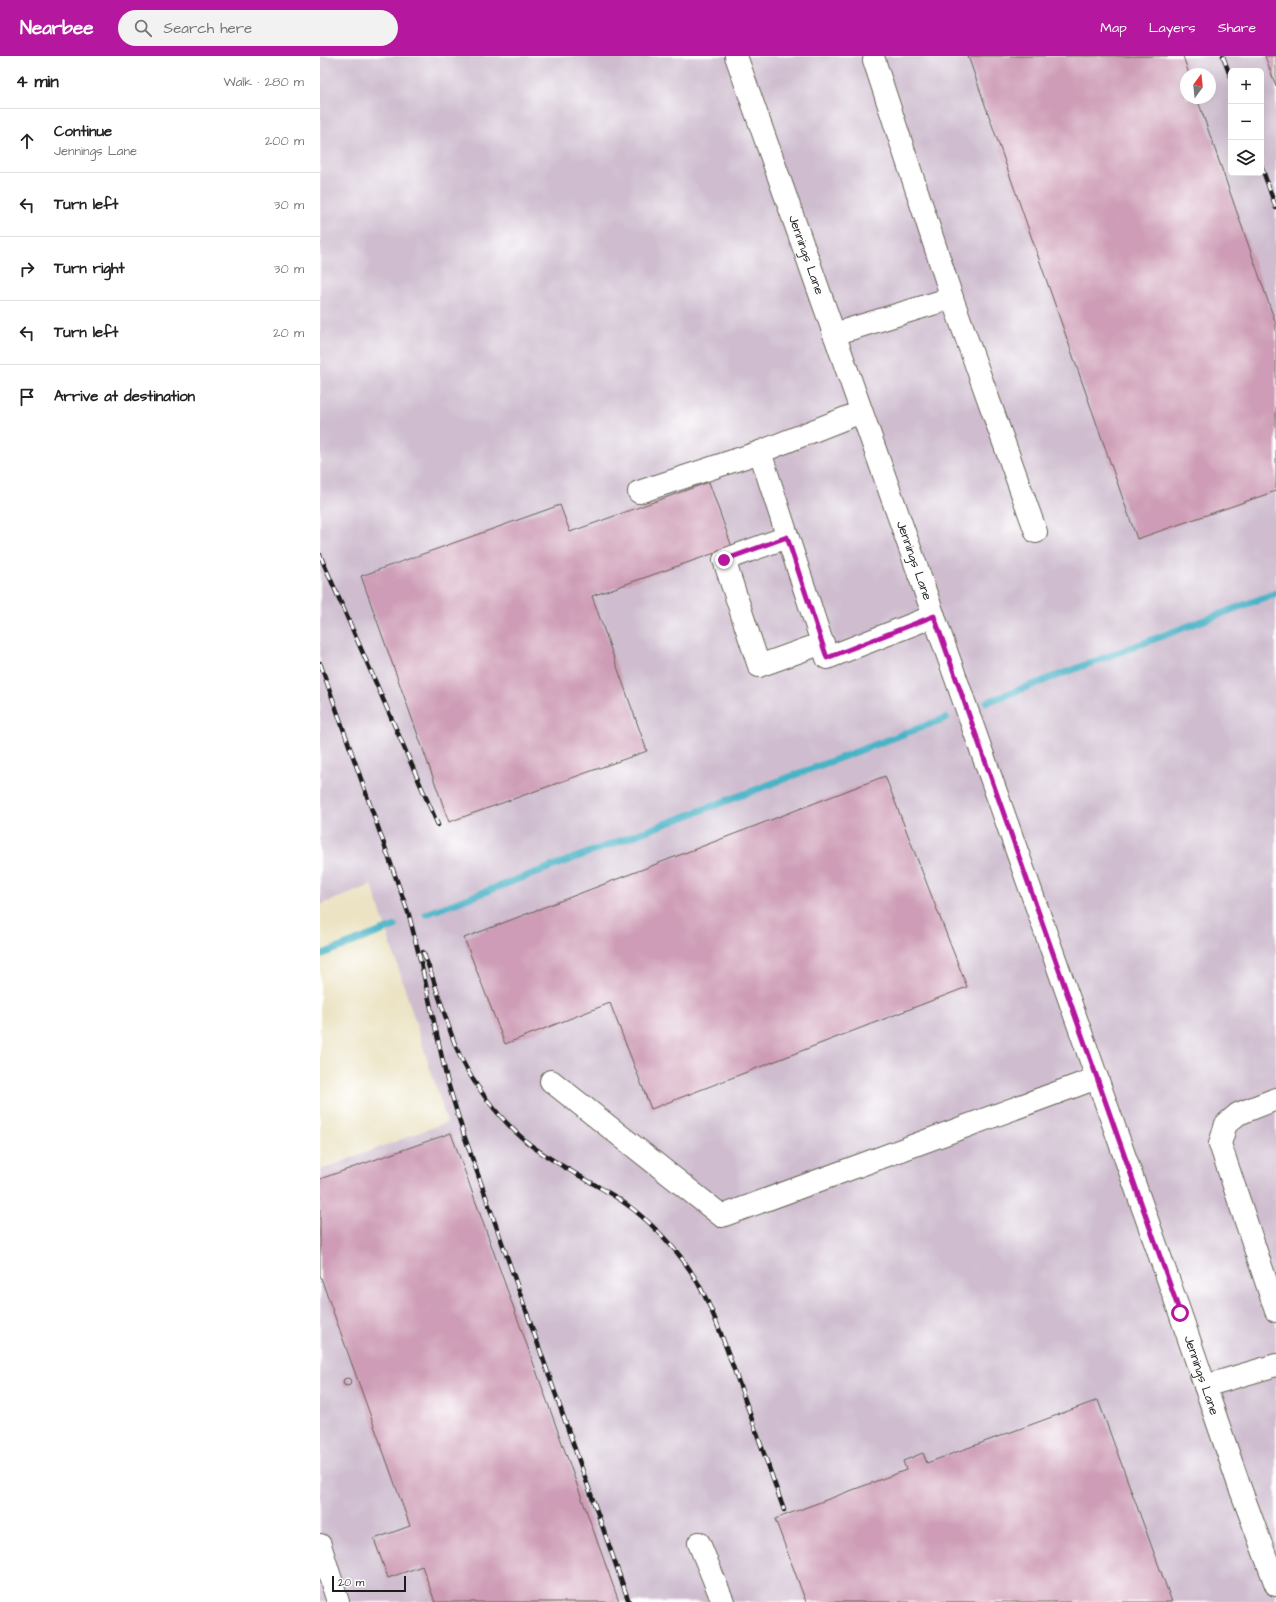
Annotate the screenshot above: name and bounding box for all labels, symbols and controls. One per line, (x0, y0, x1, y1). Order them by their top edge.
search box (118, 10, 398, 46)
text: Nearbee (20, 15, 94, 42)
icon: search (132, 17, 154, 39)
text: Search here (164, 18, 252, 39)
text: Map (1100, 18, 1127, 38)
text: Layers (1149, 18, 1196, 38)
text: Share (1218, 18, 1256, 38)
north arrow (1180, 68, 1216, 104)
map controls (1228, 68, 1264, 176)
button: + (1228, 68, 1264, 104)
text: 4 min (16, 70, 59, 94)
text: Walk · 280 m (223, 73, 304, 91)
button: − (1228, 104, 1264, 140)
text: Continue (54, 121, 112, 142)
icon: ahead (16, 130, 38, 152)
text: 200 m (265, 132, 304, 150)
button: layers (1228, 140, 1264, 176)
text: Jennings Lane (54, 142, 137, 160)
icon: left (16, 194, 38, 216)
text: Turn left (54, 194, 118, 215)
text: 30 m (274, 196, 304, 214)
street label: Jennings Lane (784, 213, 829, 297)
icon: right (16, 258, 38, 280)
text: Turn right (54, 258, 125, 279)
text: 30 m (274, 260, 304, 278)
icon: left (16, 322, 38, 344)
text: Turn left (54, 322, 118, 343)
text: 20 m (273, 324, 304, 342)
icon: arrive (16, 386, 38, 408)
text: Arrive at destination (54, 386, 195, 407)
street label: Jennings Lane (892, 518, 937, 603)
route end (715, 551, 733, 569)
route start (1171, 1304, 1189, 1322)
street label: Jennings Lane (1179, 1333, 1223, 1418)
scale bar (332, 1574, 406, 1593)
text: 20 m (338, 1575, 364, 1590)

